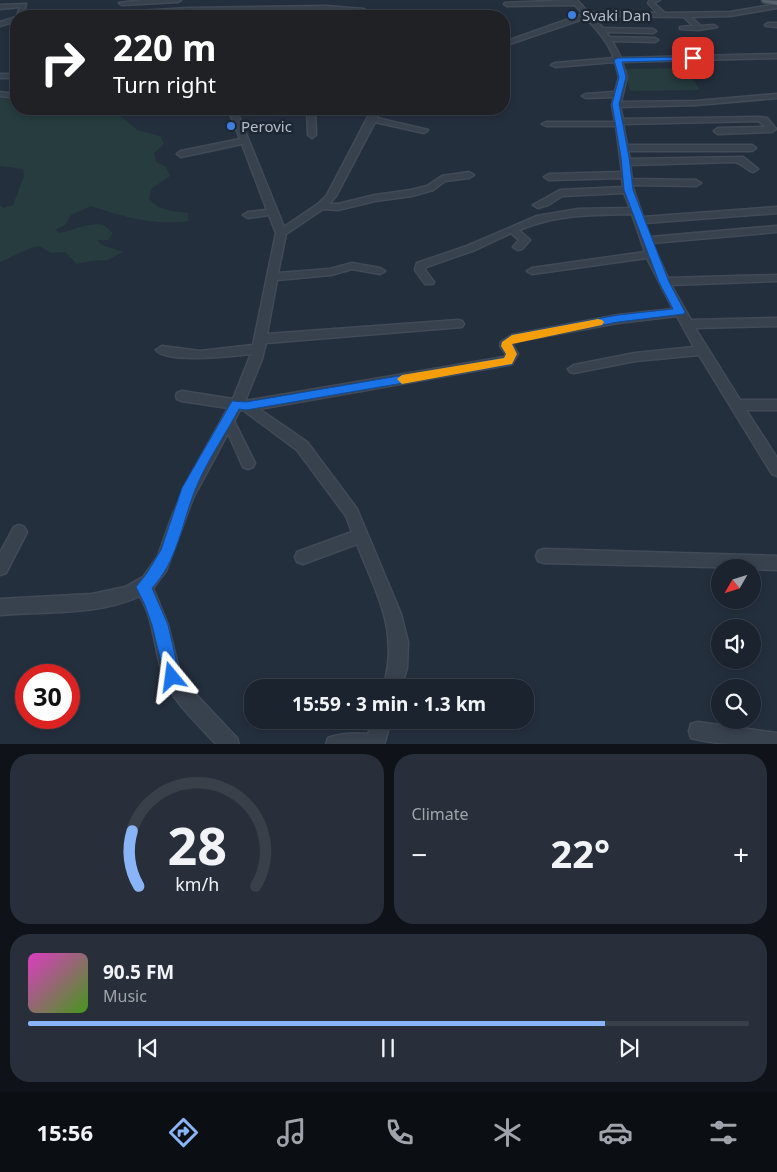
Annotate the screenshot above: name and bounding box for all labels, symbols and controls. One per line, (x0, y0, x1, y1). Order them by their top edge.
place label: Svaki Dan (582, 5, 651, 25)
marker: Svaki Dan (566, 9, 578, 21)
text: 220 m (113, 24, 216, 71)
icon: right (30, 30, 95, 95)
pin (672, 37, 714, 79)
icon: arrive (679, 44, 707, 72)
text: Turn right (113, 69, 216, 99)
place label: Perovic (241, 116, 292, 136)
marker: Perovic (225, 120, 237, 132)
north arrow (711, 559, 761, 609)
map controls (711, 559, 761, 729)
button: sound (711, 619, 761, 669)
position arrow (145, 650, 197, 702)
speed limit sign: 30 (15, 664, 80, 729)
button: search (711, 679, 761, 729)
text: 15:59 · 3 min · 1.3 km (292, 691, 486, 717)
text: Climate (412, 803, 469, 825)
text: 28 (167, 809, 227, 880)
text: 22° (550, 827, 610, 879)
text: − (412, 835, 428, 873)
text: + (733, 835, 749, 873)
text: km/h (175, 872, 219, 896)
text: 90.5 FM (103, 959, 174, 985)
text: Music (103, 985, 147, 1007)
icon: previous (134, 1034, 162, 1062)
icon: pause (374, 1034, 402, 1062)
icon: next (615, 1034, 643, 1062)
icon: directions (166, 1115, 201, 1150)
icon: music (274, 1115, 309, 1150)
icon: phone (382, 1115, 417, 1150)
icon: climate (490, 1115, 525, 1150)
icon: car (598, 1115, 633, 1150)
icon: filters (706, 1115, 741, 1150)
text: 15:56 (36, 1117, 93, 1147)

